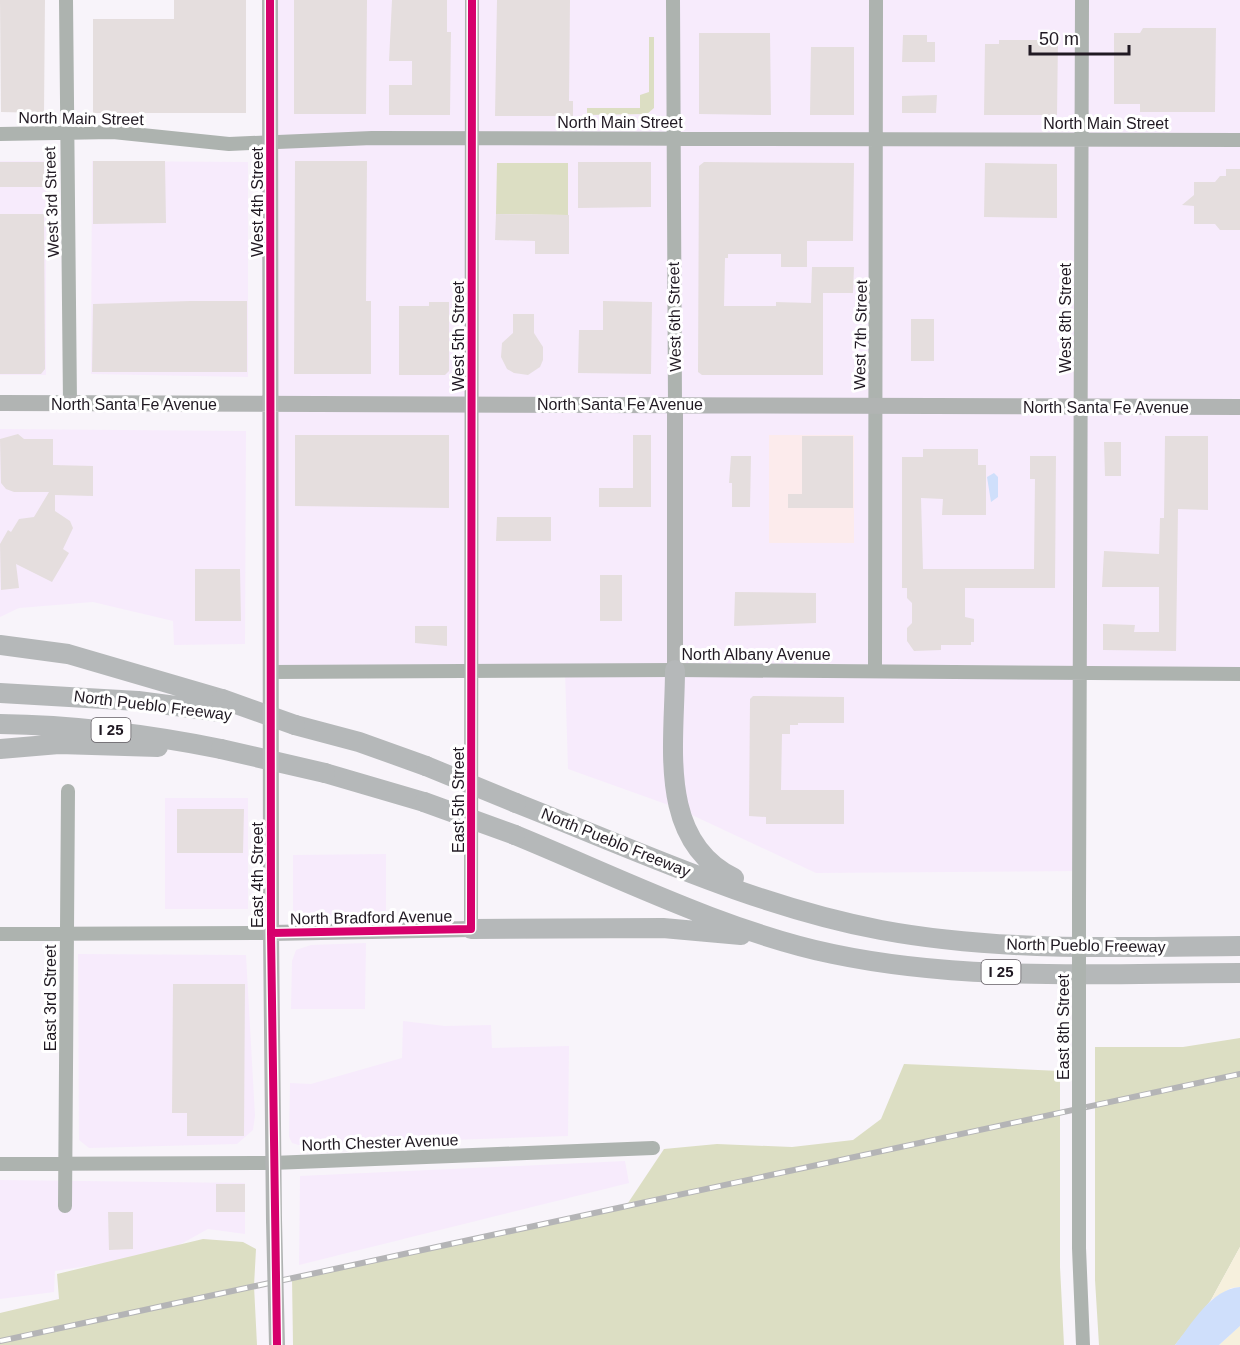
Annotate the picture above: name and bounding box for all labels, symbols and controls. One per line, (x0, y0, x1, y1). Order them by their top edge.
scale bar (1030, 18, 1129, 56)
text: 50 m (1039, 29, 1079, 49)
street label: North Main Street (18, 109, 144, 128)
street label: North Main Street (557, 114, 683, 131)
street label: North Main Street (1043, 115, 1169, 132)
street label: West 3rd Street (41, 146, 62, 258)
street label: West 4th Street (249, 146, 266, 257)
street label: West 6th Street (665, 261, 684, 372)
street label: West 8th Street (1057, 262, 1074, 373)
street label: West 7th Street (851, 279, 870, 390)
street label: West 5th Street (450, 280, 467, 391)
street label: North Santa Fe Avenue (51, 396, 217, 413)
street label: North Santa Fe Avenue (537, 396, 703, 413)
street label: North Santa Fe Avenue (1023, 399, 1189, 416)
street label: North Albany Avenue (681, 646, 831, 663)
street label: North Pueblo Freeway (73, 687, 233, 724)
road number: I 25 (92, 718, 130, 742)
street label: East 5th Street (450, 747, 467, 853)
street label: North Pueblo Freeway (539, 805, 693, 880)
street label: East 4th Street (249, 822, 266, 928)
street label: North Bradford Avenue (290, 908, 452, 927)
street label: North Pueblo Freeway (1006, 936, 1166, 955)
street label: East 3rd Street (42, 944, 59, 1051)
road number: I 25 (982, 960, 1020, 984)
street label: East 8th Street (1055, 974, 1072, 1080)
street label: North Chester Avenue (301, 1131, 459, 1154)

